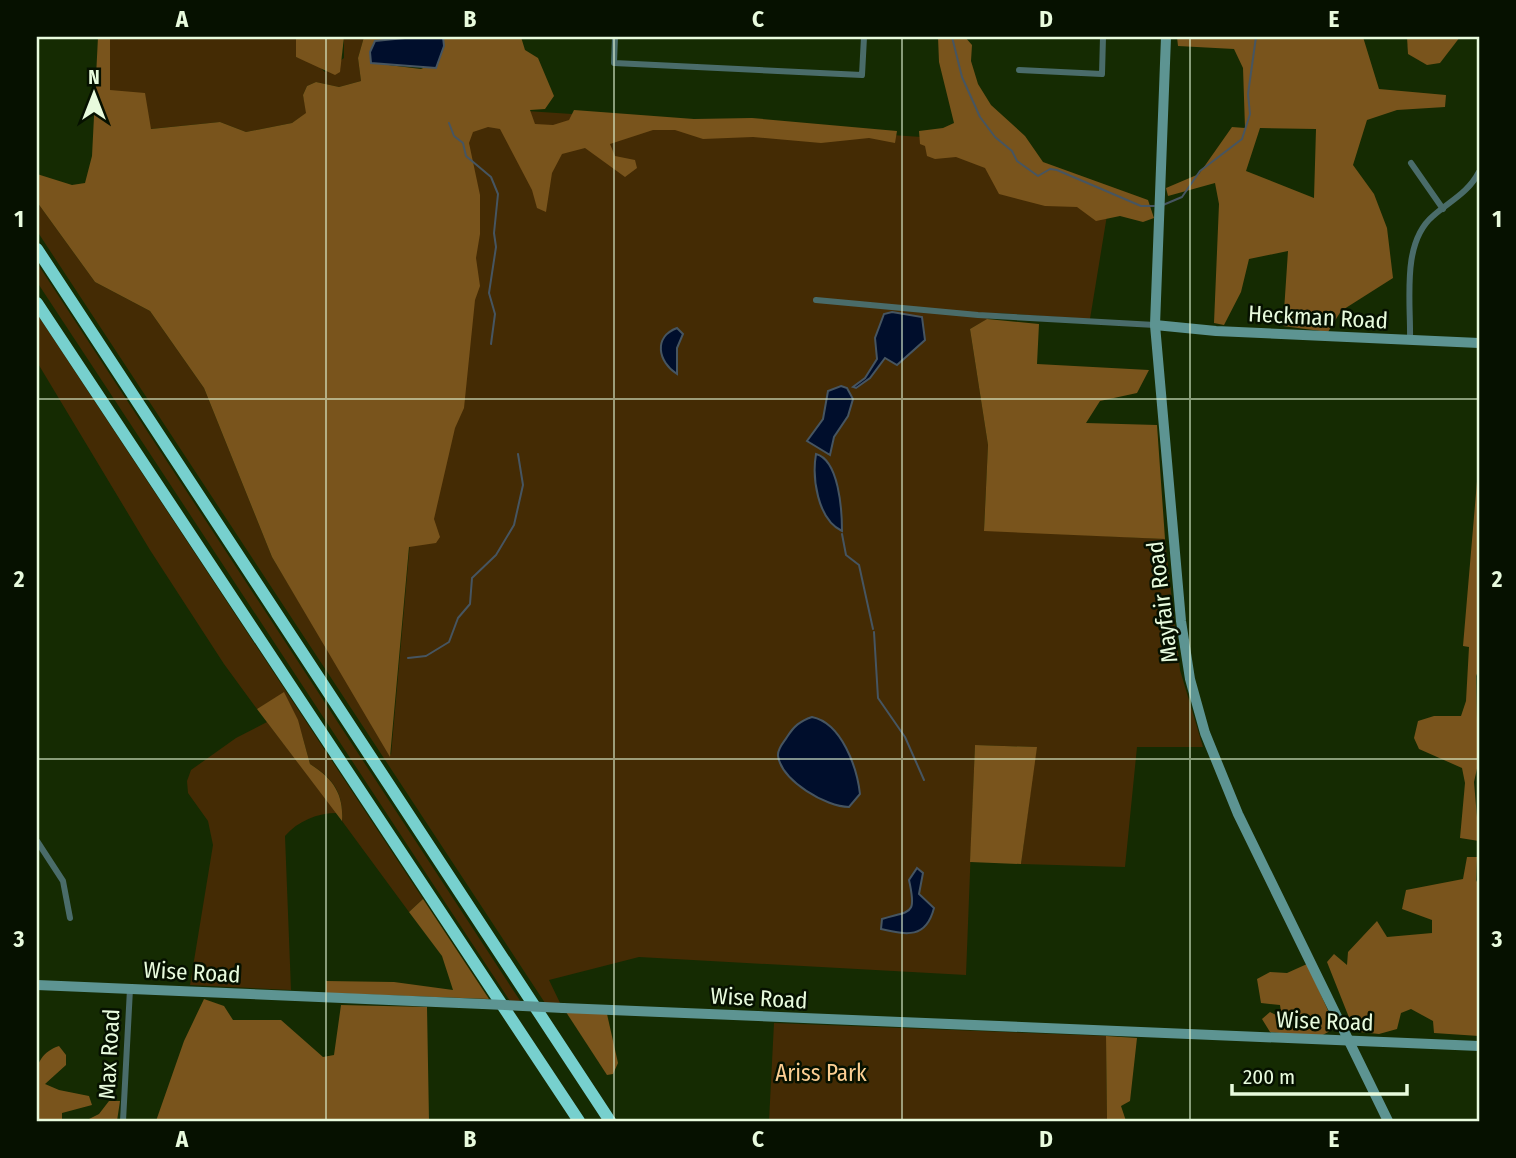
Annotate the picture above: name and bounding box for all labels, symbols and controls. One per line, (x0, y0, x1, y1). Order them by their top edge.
text: A (175, 5, 189, 33)
text: B (464, 5, 477, 33)
text: C (752, 5, 764, 33)
text: D (1039, 5, 1053, 33)
text: E (1329, 5, 1340, 33)
north arrow (60, 60, 130, 130)
text: N (88, 66, 100, 89)
text: 1 (14, 205, 24, 233)
text: 1 (1492, 205, 1502, 233)
street label: Heckman Road (1247, 299, 1389, 335)
street label: Mayfair Road (1141, 540, 1183, 664)
text: 2 (13, 565, 25, 593)
text: 2 (1491, 565, 1503, 593)
text: 3 (13, 925, 25, 953)
text: 3 (1491, 925, 1503, 953)
street label: Wise Road (143, 955, 241, 989)
street label: Wise Road (710, 981, 808, 1015)
street label: Wise Road (1276, 1005, 1374, 1037)
street label: Max Road (93, 1008, 125, 1100)
scale bar (1232, 1053, 1408, 1097)
park label: Ariss Park (775, 1059, 867, 1087)
text: 200 m (1243, 1064, 1295, 1090)
text: A (175, 1125, 189, 1153)
text: B (464, 1125, 477, 1153)
text: C (752, 1125, 764, 1153)
text: D (1039, 1125, 1053, 1153)
text: E (1329, 1125, 1340, 1153)

